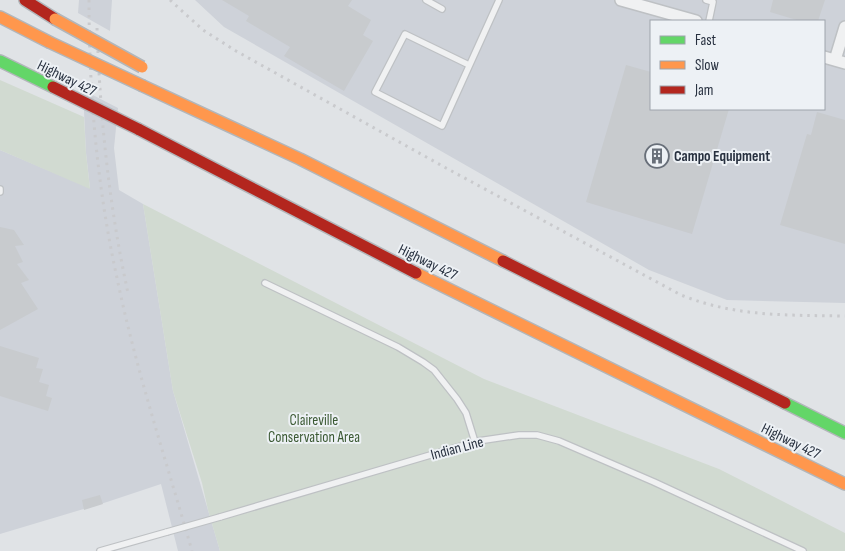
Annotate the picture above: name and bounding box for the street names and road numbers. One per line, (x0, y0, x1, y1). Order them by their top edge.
street label: Highway 427 (34, 56, 99, 101)
street label: Highway 427 (395, 240, 460, 285)
street label: Highway 427 (758, 419, 823, 464)
street label: Indian Line (429, 432, 486, 465)

